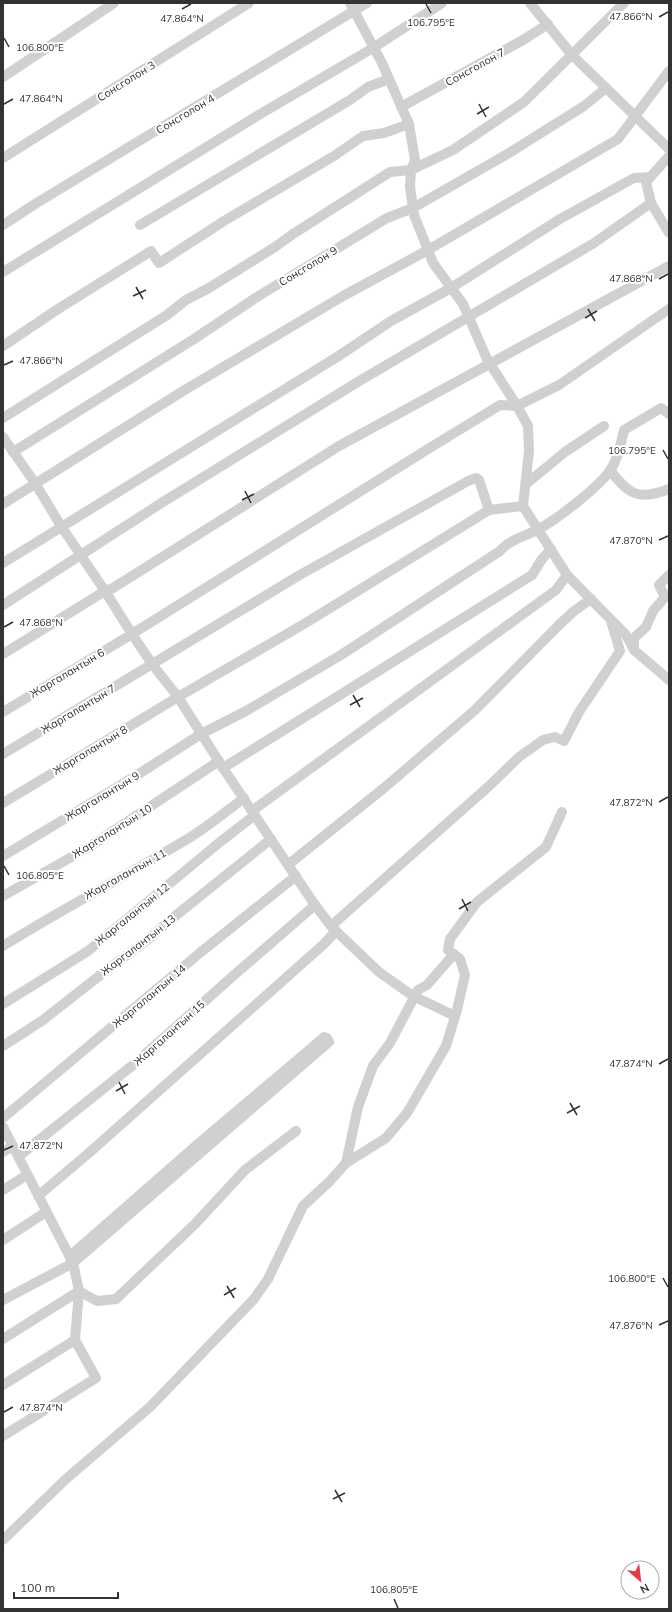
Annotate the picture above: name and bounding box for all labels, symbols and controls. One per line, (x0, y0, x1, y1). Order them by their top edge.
text: 47.866°N (609, 10, 653, 23)
text: 47.864°N (160, 12, 204, 25)
text: 106.795°E (407, 16, 455, 29)
text: 106.800°E (16, 41, 64, 54)
street label: Сонсголон 7 (443, 45, 507, 89)
street label: Сонсголон 3 (94, 58, 158, 104)
street label: Сонсголон 4 (153, 91, 217, 137)
text: 47.864°N (19, 92, 63, 105)
street label: Сонсголон 9 (276, 243, 340, 289)
text: 47.868°N (609, 272, 653, 285)
text: 47.866°N (19, 354, 63, 367)
text: 106.795°E (608, 444, 656, 457)
text: 47.870°N (609, 534, 653, 547)
text: 47.868°N (19, 616, 63, 629)
street label: Жаргалантын 6 (27, 645, 107, 701)
street label: Жаргалантын 7 (38, 681, 118, 737)
street label: Жаргалантын 8 (50, 722, 130, 778)
street label: Жаргалантын 9 (62, 768, 142, 824)
text: 47.872°N (609, 796, 653, 809)
street label: Жаргалантын 10 (69, 801, 155, 861)
street label: Жаргалантын 11 (82, 846, 168, 902)
text: 106.805°E (16, 869, 64, 882)
street label: Жаргалантын 12 (92, 880, 172, 948)
street label: Жаргалантын 13 (98, 911, 178, 979)
street label: Жаргалантын 14 (109, 961, 189, 1031)
street label: Жаргалантын 15 (130, 997, 208, 1069)
text: 47.874°N (609, 1057, 653, 1070)
text: 47.872°N (19, 1139, 63, 1152)
text: 106.800°E (608, 1272, 656, 1285)
text: 47.876°N (609, 1319, 653, 1332)
text: 47.874°N (19, 1401, 63, 1414)
north arrow (620, 1560, 660, 1600)
scale bar (14, 1574, 118, 1600)
text: 100 m (20, 1580, 55, 1595)
text: N (638, 1581, 652, 1597)
text: 106.805°E (370, 1583, 418, 1596)

